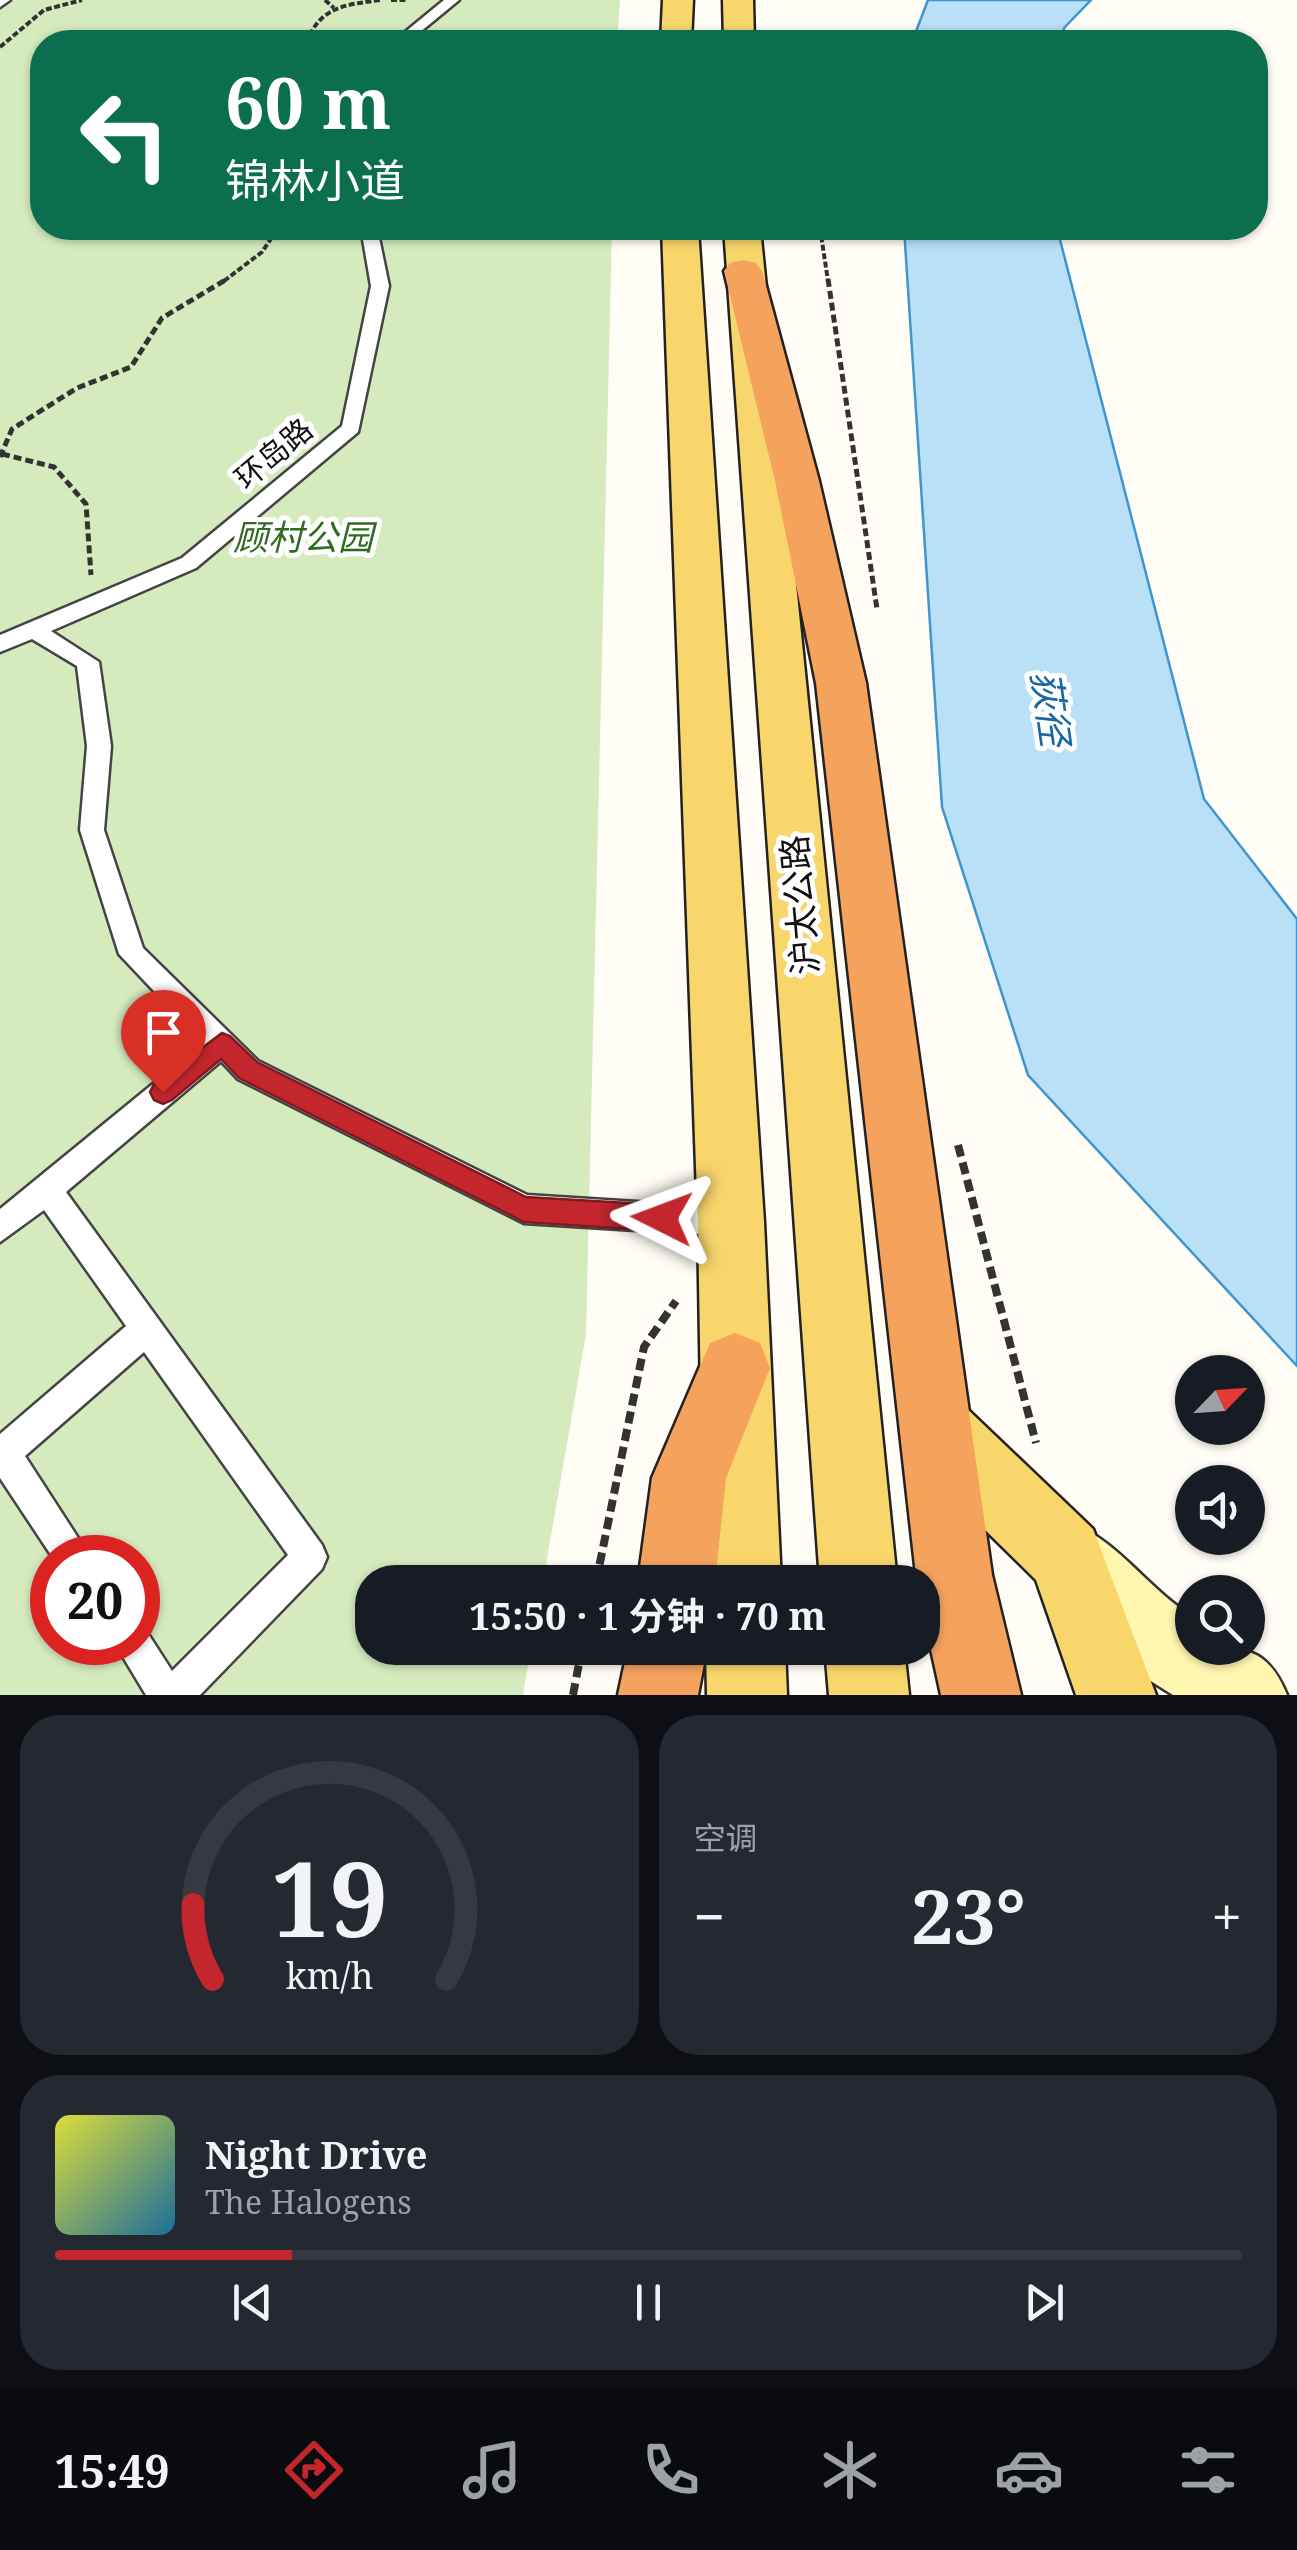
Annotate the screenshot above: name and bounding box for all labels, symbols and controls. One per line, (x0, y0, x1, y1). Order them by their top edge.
text: 60 m (225, 54, 391, 150)
icon: left (60, 70, 190, 200)
text: 锦林小道 (225, 149, 405, 210)
street label: 环岛路 (225, 408, 321, 498)
park label: 顾村公园 (233, 513, 378, 560)
water label: 荻径 (1021, 667, 1083, 752)
street label: 沪太公路 (769, 833, 829, 977)
pin (121, 990, 206, 1093)
icon: arrive (136, 1005, 191, 1060)
position arrow (610, 1166, 714, 1270)
north arrow (1175, 1355, 1265, 1445)
map controls (1175, 1355, 1265, 1665)
button: sound (1175, 1465, 1265, 1555)
speed limit sign: 20 (30, 1535, 160, 1665)
button: search (1175, 1575, 1265, 1665)
text: 15:50 · 1 分钟 · 70 m (469, 1589, 826, 1641)
text: 空调 (694, 1816, 758, 1859)
text: 19 (270, 1826, 388, 1967)
text: 23° (911, 1864, 1026, 1966)
text: − (694, 1878, 725, 1953)
text: + (1211, 1878, 1242, 1953)
text: km/h (285, 1951, 373, 1999)
text: Night Drive (205, 2128, 427, 2180)
text: The Halogens (205, 2180, 412, 2223)
icon: previous (225, 2275, 280, 2330)
icon: pause (621, 2275, 676, 2330)
icon: next (1017, 2275, 1072, 2330)
icon: directions (279, 2435, 349, 2505)
icon: music (457, 2435, 527, 2505)
icon: phone (636, 2435, 706, 2505)
icon: climate (815, 2435, 885, 2505)
icon: car (994, 2435, 1064, 2505)
icon: filters (1173, 2435, 1243, 2505)
text: 15:49 (54, 2440, 170, 2501)

